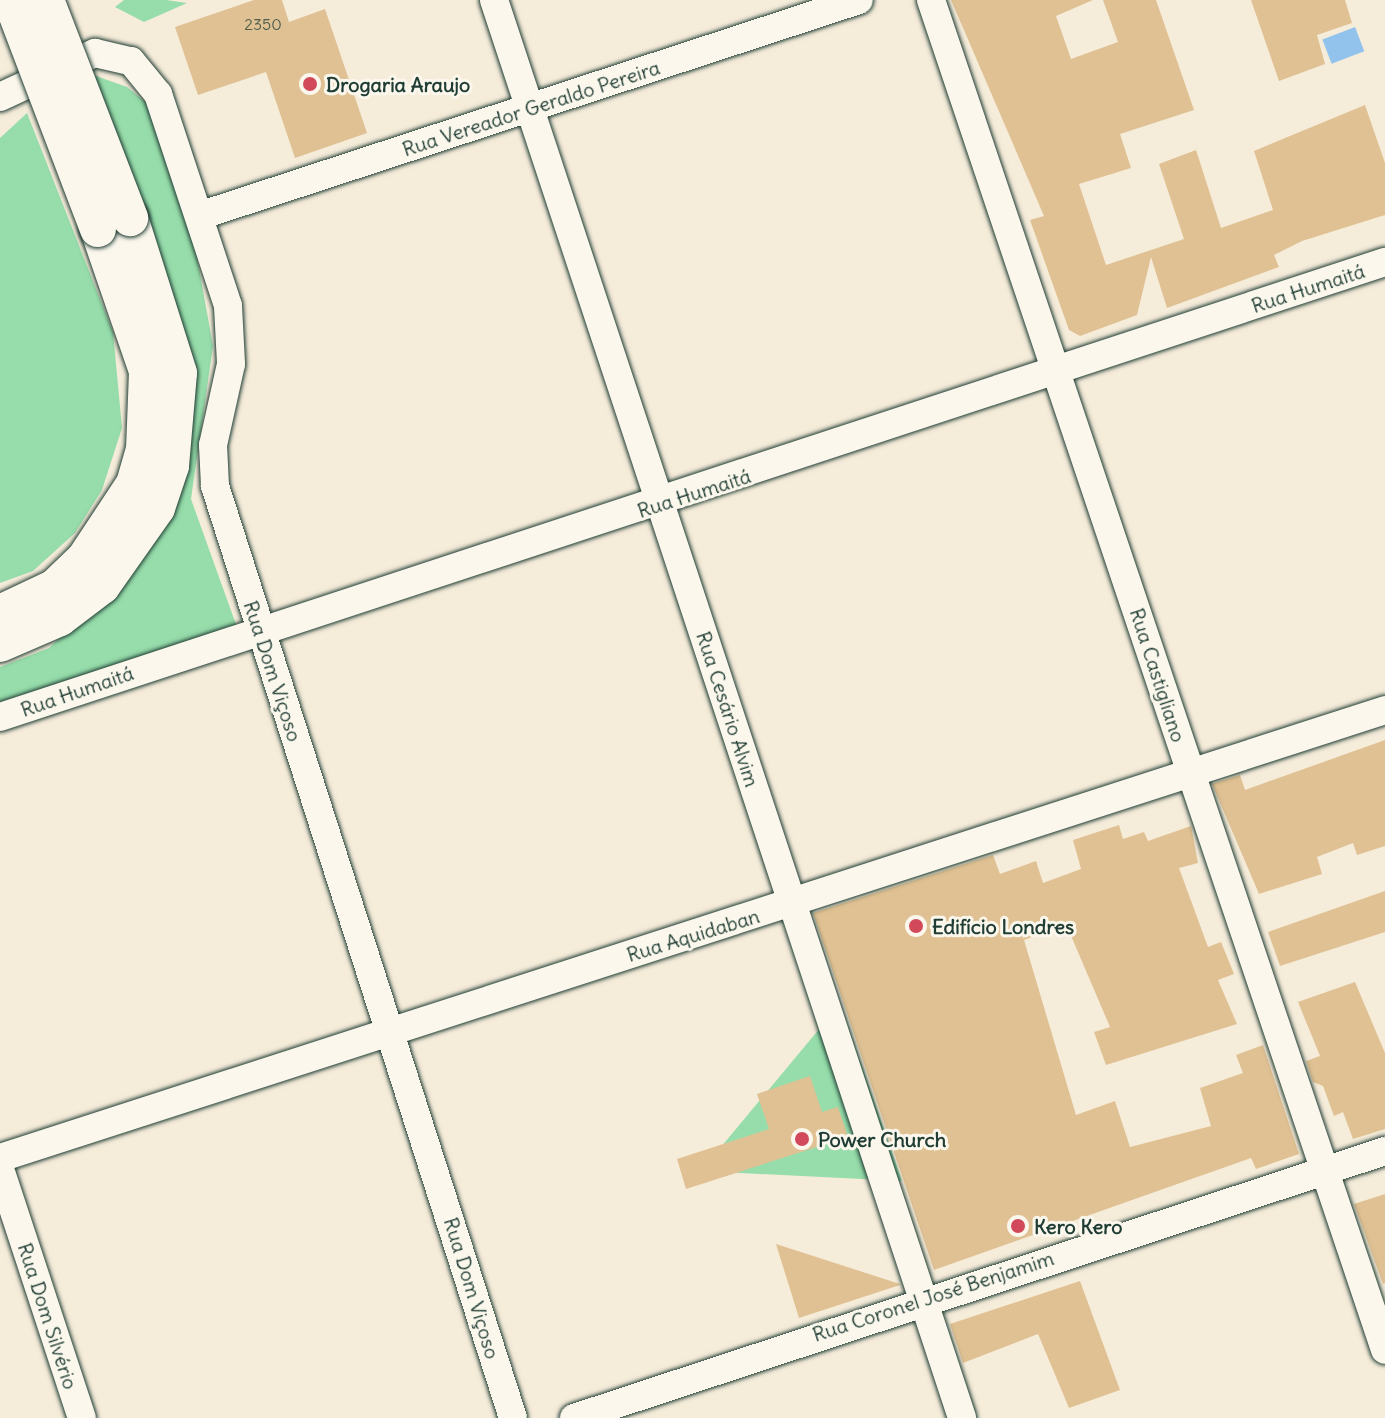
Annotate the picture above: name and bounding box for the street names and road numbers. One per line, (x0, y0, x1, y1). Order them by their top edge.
street label: Rua Vereador Geraldo Pereira (399, 55, 663, 161)
street label: Rua Humaitá (1248, 258, 1368, 318)
street label: Rua Humaitá (634, 463, 754, 523)
street label: Rua Dom Viçoso (239, 598, 307, 744)
street label: Rua Castigliano (1125, 605, 1191, 745)
street label: Rua Cesário Alvim (692, 628, 764, 790)
street label: Rua Humaitá (17, 660, 137, 722)
street label: Rua Aquidaban (624, 903, 762, 967)
street label: Rua Dom Viçoso (439, 1214, 505, 1362)
street label: Rua Dom Silvério (13, 1240, 83, 1392)
street label: Rua Coronel José Benjamim (809, 1246, 1057, 1346)

